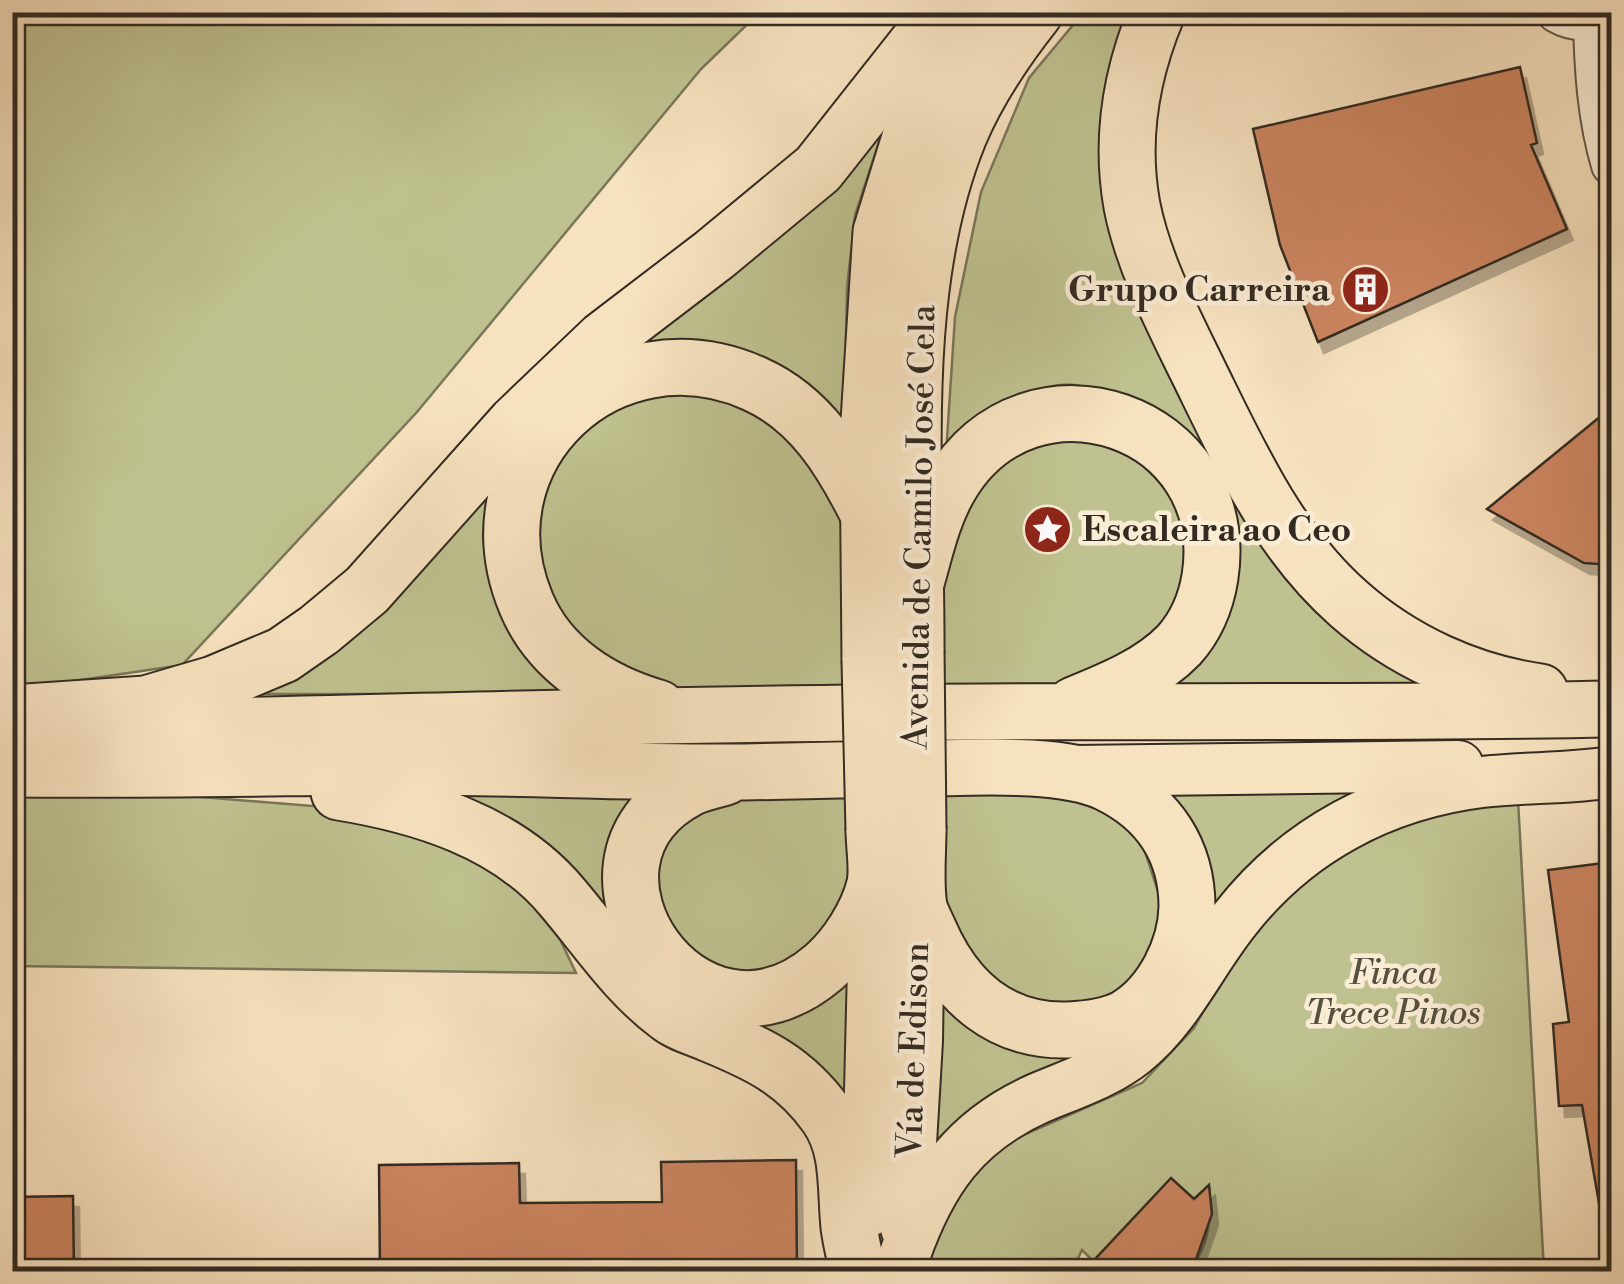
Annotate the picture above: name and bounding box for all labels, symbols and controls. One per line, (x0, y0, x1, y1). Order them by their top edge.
building icon: Grupo Carreira (1339, 264, 1391, 316)
place label: Grupo Carreira (1068, 269, 1331, 312)
street label: Avenida de Camilo José Cela (895, 304, 945, 751)
place icon: Escaleira ao Ceo (1021, 504, 1073, 556)
place label: Escaleira ao Ceo (1082, 509, 1351, 552)
street label: Vía de Edison (889, 941, 939, 1160)
park label: Finca Trece Pinos (1305, 952, 1481, 1035)

